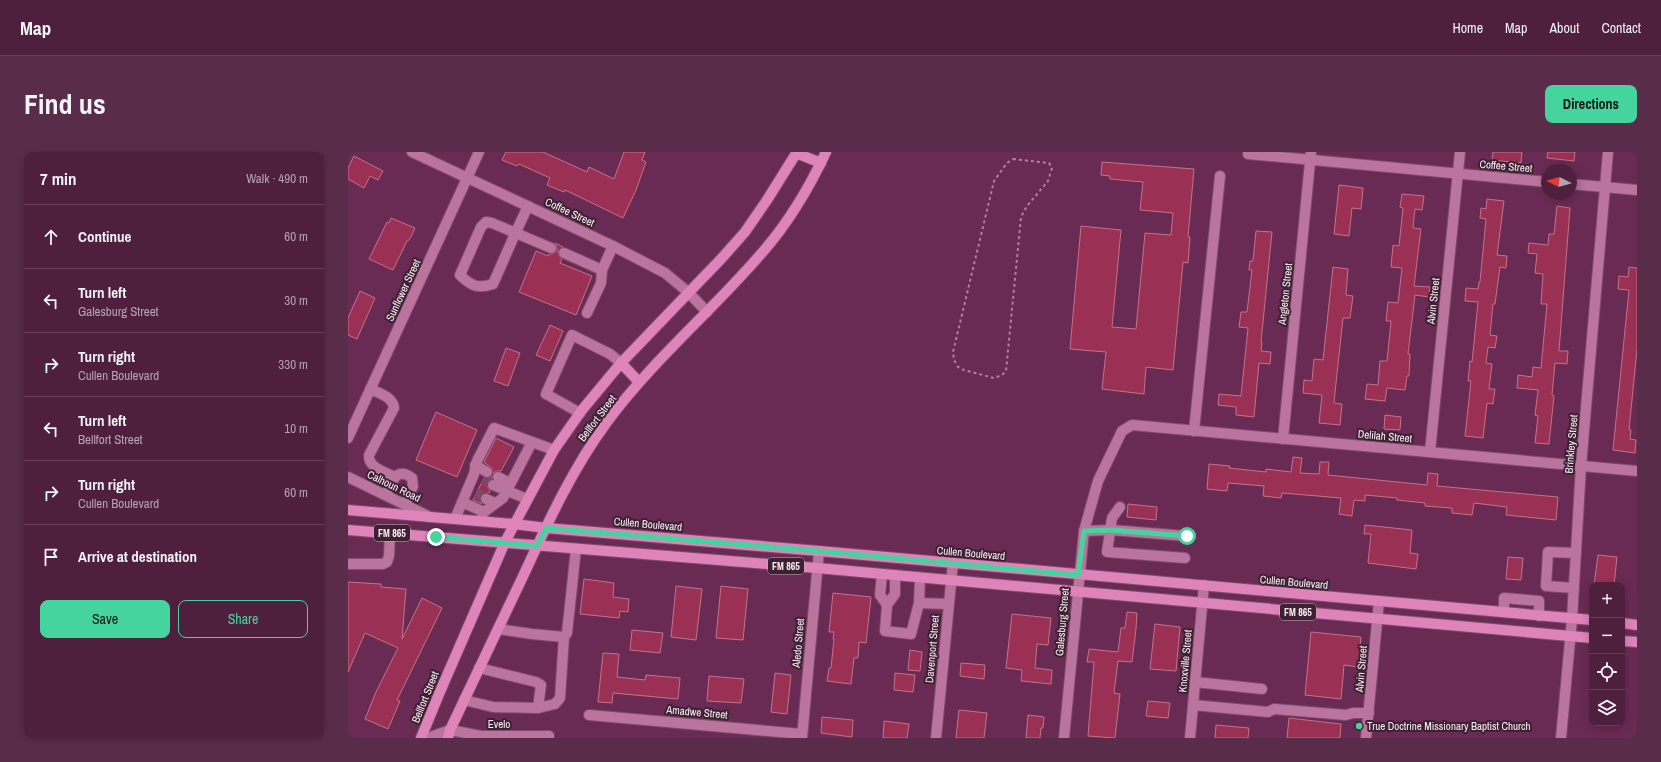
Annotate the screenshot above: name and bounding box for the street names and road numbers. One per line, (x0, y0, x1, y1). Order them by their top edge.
street label: Coffee Street (1479, 157, 1533, 175)
street label: Coffee Street (543, 194, 597, 230)
street label: Sunflower Street (383, 256, 424, 323)
street label: Angleton Street (1275, 262, 1295, 327)
street label: Alvin Street (1423, 277, 1442, 326)
street label: Bellfort Street (575, 392, 619, 444)
street label: Brinkley Street (1561, 413, 1581, 474)
street label: Delilah Street (1357, 427, 1413, 445)
street label: Calhoun Road (365, 467, 423, 505)
street label: Cullen Boulevard (613, 514, 683, 534)
road number: FM 865 (374, 525, 410, 541)
street label: Cullen Boulevard (936, 543, 1006, 563)
road number: FM 865 (768, 558, 804, 574)
street label: Cullen Boulevard (1259, 572, 1329, 592)
street label: Galesburg Street (1052, 587, 1072, 657)
road number: FM 865 (1280, 604, 1316, 620)
street label: Davenport Street (922, 614, 942, 684)
street label: Aledo Street (789, 617, 807, 669)
street label: Knoxville Street (1175, 628, 1195, 693)
street label: Alvin Street (1352, 645, 1370, 694)
street label: Bellfort Street (408, 669, 442, 725)
street label: Amadwe Street (665, 702, 729, 722)
street label: Evelo (488, 717, 510, 731)

